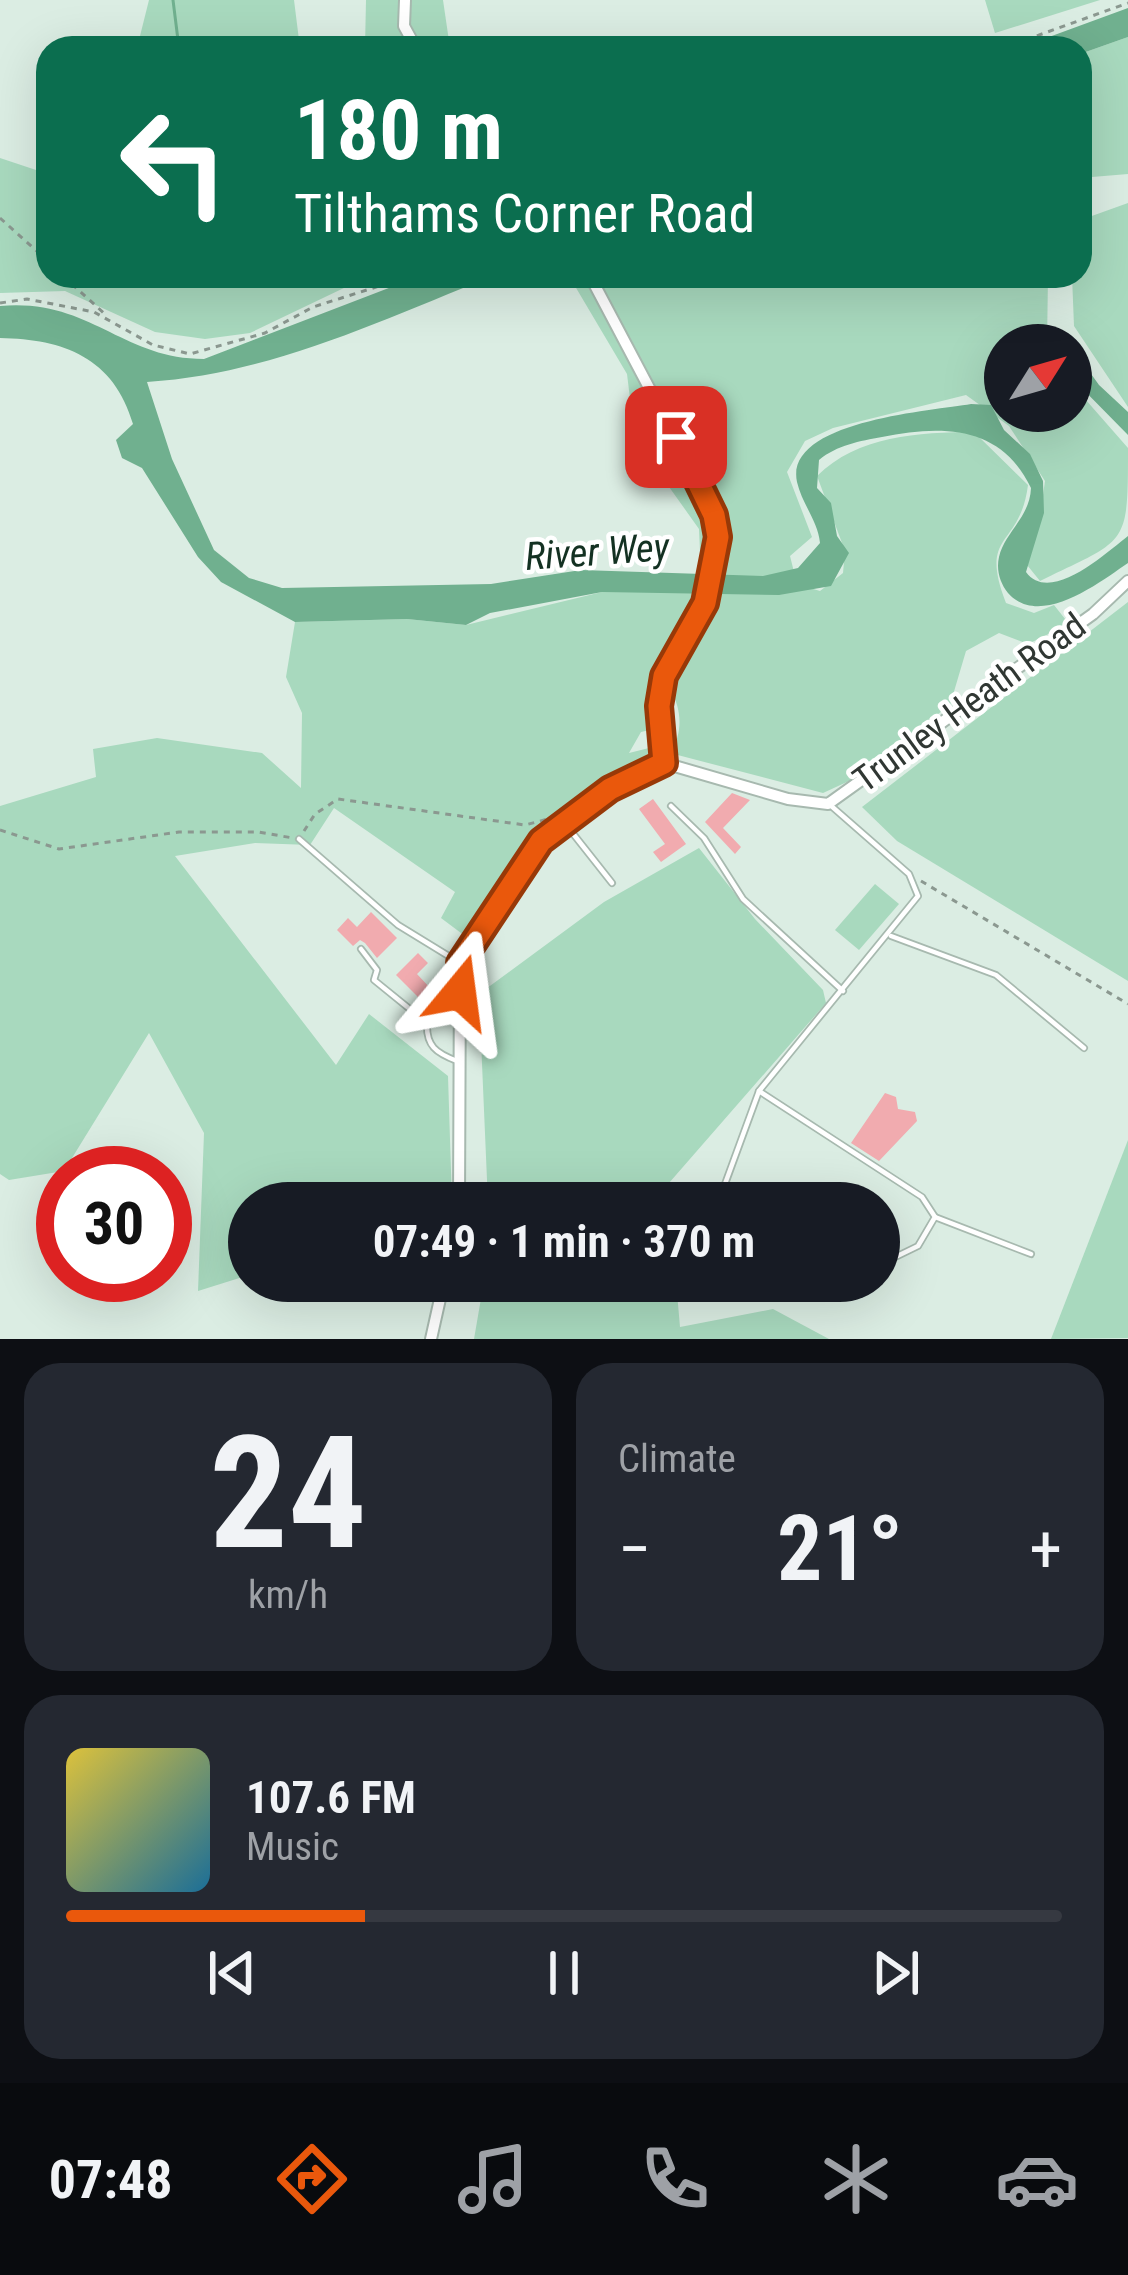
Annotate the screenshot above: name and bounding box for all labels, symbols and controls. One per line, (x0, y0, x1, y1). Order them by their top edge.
text: 180 m (294, 81, 503, 180)
icon: left (96, 84, 252, 240)
text: Tilthams Corner Road (294, 182, 755, 245)
north arrow (984, 324, 1092, 432)
map controls (984, 324, 1092, 432)
pin (625, 386, 727, 488)
icon: arrive (643, 404, 709, 470)
water label: River Wey (524, 524, 672, 580)
street label: Trunley Heath Road (845, 605, 1094, 801)
position arrow (397, 929, 523, 1055)
speed limit sign: 30 (36, 1146, 192, 1302)
text: 07:49 · 1 min · 370 m (373, 1215, 755, 1268)
text: 24 (209, 1402, 367, 1585)
text: Climate (618, 1436, 736, 1482)
text: 21° (777, 1497, 903, 1602)
text: − (618, 1511, 651, 1588)
text: + (1029, 1511, 1062, 1588)
text: km/h (248, 1572, 328, 1618)
text: 107.6 FM (246, 1771, 416, 1824)
text: Music (246, 1824, 339, 1870)
icon: previous (199, 1940, 265, 2006)
icon: pause (531, 1940, 597, 2006)
icon: next (863, 1940, 929, 2006)
icon: directions (270, 2137, 354, 2221)
icon: music (451, 2137, 535, 2221)
icon: phone (633, 2137, 717, 2221)
icon: climate (814, 2137, 898, 2221)
icon: car (995, 2137, 1079, 2221)
text: 07:48 (49, 2148, 173, 2211)

